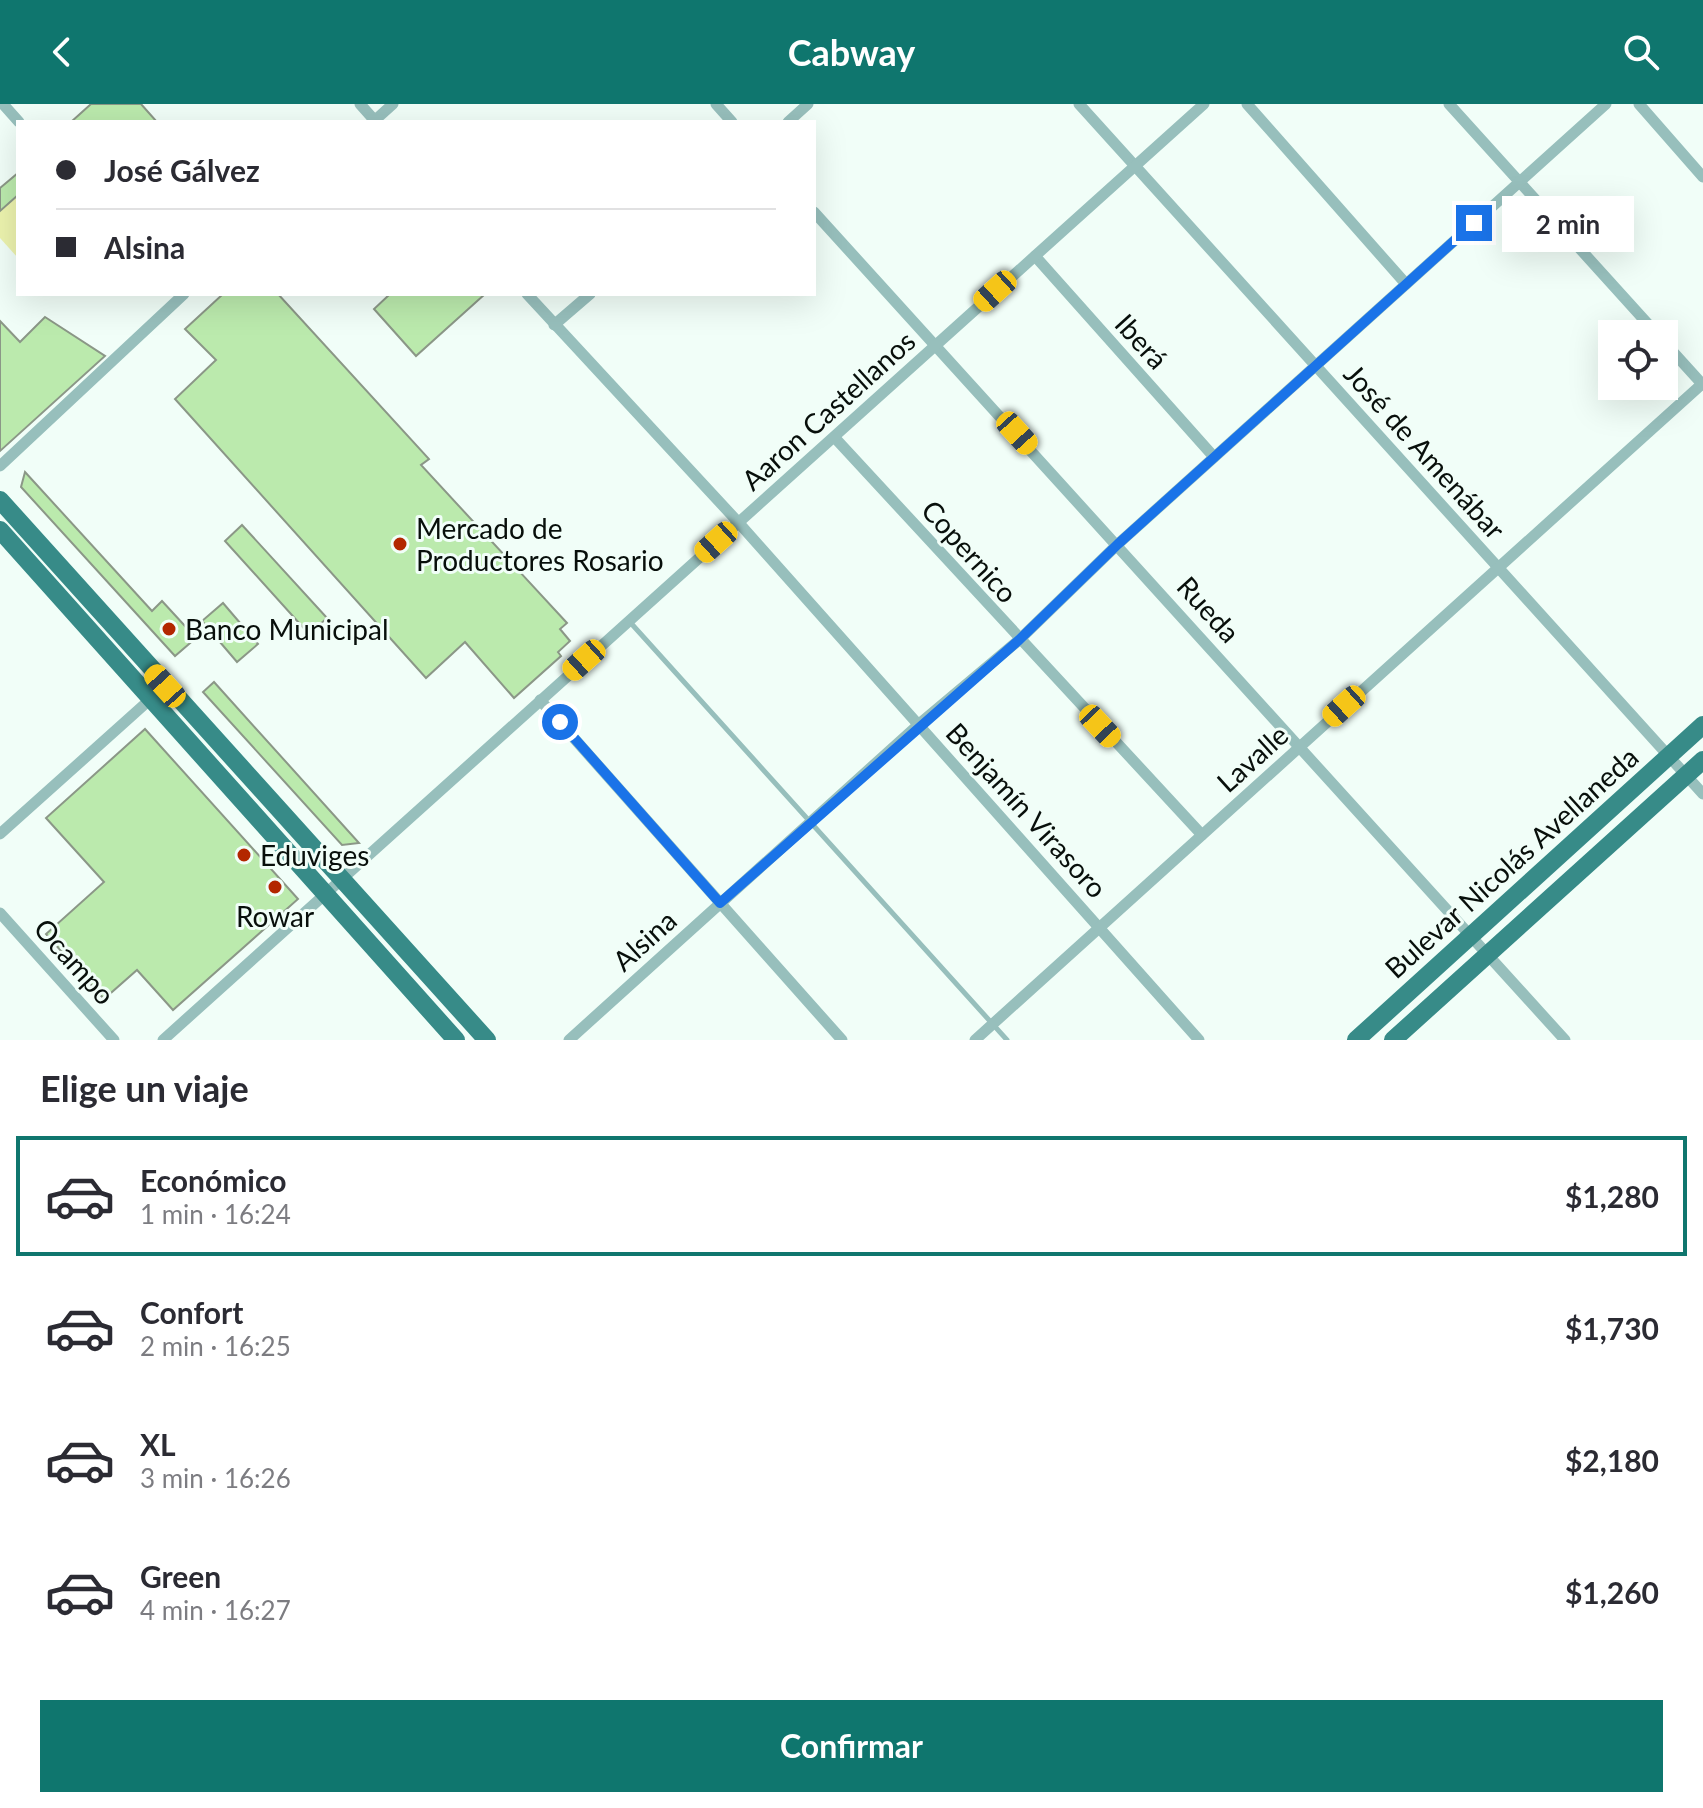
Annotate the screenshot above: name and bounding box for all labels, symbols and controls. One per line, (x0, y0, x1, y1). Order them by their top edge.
icon: back (40, 30, 84, 74)
text: Cabway (788, 30, 915, 74)
icon: search (1619, 30, 1663, 74)
text: José Gálvez (104, 152, 260, 188)
callout: 2 min (1502, 195, 1634, 251)
route end (1456, 205, 1492, 241)
text: 2 min (1536, 208, 1600, 240)
text: Alsina (104, 229, 185, 265)
car (969, 266, 1021, 316)
street label: Iberá (1109, 307, 1175, 375)
map controls (1598, 320, 1678, 400)
button: locate (1598, 320, 1678, 400)
street label: Aaron Castellanos (734, 323, 922, 497)
street label: José de Amenábar (1337, 356, 1513, 546)
car (992, 407, 1042, 459)
street label: Copernico (915, 493, 1025, 609)
place label: Mercado de Productores Rosario (416, 511, 664, 577)
car (690, 517, 742, 567)
marker: Mercado de Productores Rosario (391, 535, 409, 553)
street label: Rueda (1171, 569, 1247, 649)
place label: Banco Municipal (185, 612, 389, 646)
marker: Banco Municipal (160, 620, 178, 638)
car (558, 635, 610, 685)
car (140, 660, 190, 712)
car (1318, 681, 1370, 731)
car (1075, 700, 1125, 752)
route start (542, 704, 578, 740)
street label: Benjamín Virasoro (940, 716, 1114, 904)
street label: Lavalle (1209, 717, 1295, 799)
street label: Bulevar Nicolás Avellaneda (1377, 739, 1645, 985)
place label: Eduviges (260, 838, 369, 872)
marker: Eduviges (235, 846, 253, 864)
marker: Rowar (266, 878, 284, 896)
place label: Rowar (236, 899, 314, 933)
street label: Alsina (605, 903, 683, 977)
street label: Ocampo (28, 911, 122, 1011)
text: Elige un viaje (40, 1066, 249, 1110)
icon: car (44, 1160, 116, 1232)
text: Económico (140, 1162, 286, 1198)
text: $1,280 (1565, 1178, 1659, 1214)
text: 1 min · 16:24 (140, 1198, 291, 1230)
icon: car (44, 1292, 116, 1364)
text: Confort (140, 1294, 243, 1330)
text: $1,730 (1565, 1310, 1659, 1346)
text: 2 min · 16:25 (140, 1330, 291, 1362)
icon: car (44, 1424, 116, 1496)
text: XL (140, 1426, 176, 1462)
text: $2,180 (1565, 1442, 1659, 1478)
text: 3 min · 16:26 (140, 1462, 291, 1494)
icon: car (44, 1556, 116, 1628)
text: Green (140, 1558, 221, 1594)
text: $1,260 (1565, 1574, 1659, 1610)
text: 4 min · 16:27 (140, 1594, 291, 1626)
button: Confirmar (40, 1700, 1663, 1792)

